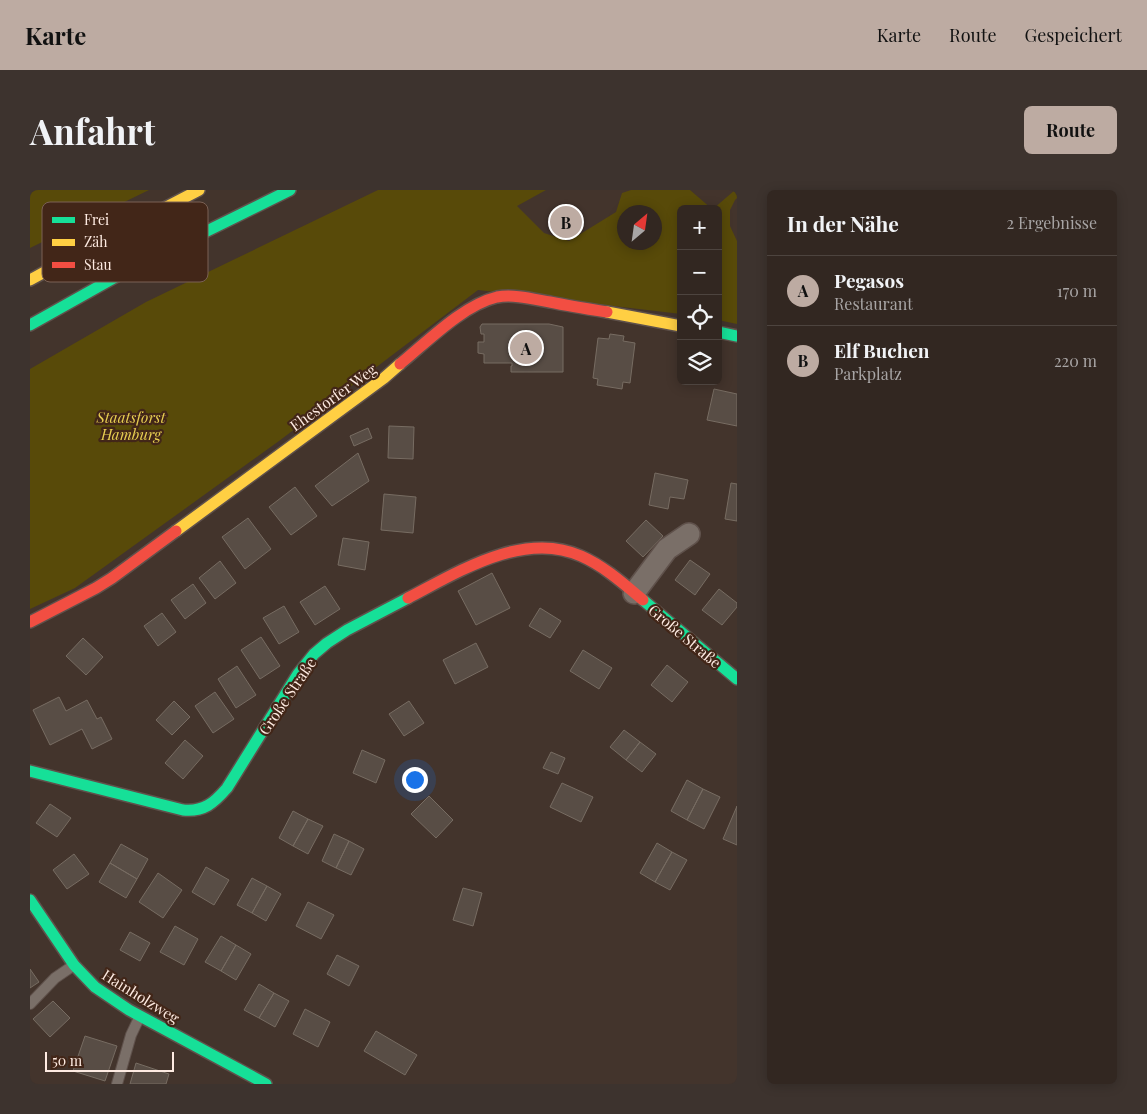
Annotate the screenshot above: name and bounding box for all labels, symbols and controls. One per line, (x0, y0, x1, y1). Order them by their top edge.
text: Karte (25, 19, 86, 51)
text: Karte (877, 23, 921, 47)
text: Route (949, 23, 997, 47)
text: Gespeichert (1025, 23, 1122, 47)
button: Route (1024, 106, 1117, 154)
text: Anfahrt (30, 107, 155, 154)
legend (42, 202, 208, 282)
pin: B (550, 203, 582, 241)
north arrow (617, 205, 662, 250)
map controls (677, 205, 722, 385)
button: + (677, 205, 722, 250)
text: In der Nähe (787, 209, 899, 237)
text: Frei (84, 210, 109, 229)
text: 2 Ergebnisse (1006, 212, 1097, 233)
text: Zäh (84, 232, 108, 251)
button: − (677, 250, 722, 295)
text: Stau (84, 255, 112, 274)
text: Pegasos (834, 267, 904, 293)
text: A (798, 280, 808, 301)
text: 170 m (1057, 280, 1097, 301)
text: Restaurant (834, 293, 913, 314)
button: locate (677, 295, 722, 340)
pin: A (510, 329, 542, 367)
text: Elf Buchen (834, 337, 929, 363)
button: layers (677, 340, 722, 385)
text: B (798, 350, 808, 371)
text: 220 m (1054, 350, 1097, 371)
street label: Ehestorfer Weg (286, 359, 380, 435)
text: Parkplatz (834, 363, 902, 384)
park label: Staatsforst Hamburg (95, 407, 166, 444)
street label: Große Straße (644, 600, 726, 672)
street label: Große Straße (254, 653, 320, 739)
your location (402, 767, 428, 793)
street label: Hainholzweg (99, 964, 183, 1028)
scale bar (45, 1049, 174, 1072)
text: 50 m (52, 1051, 82, 1070)

